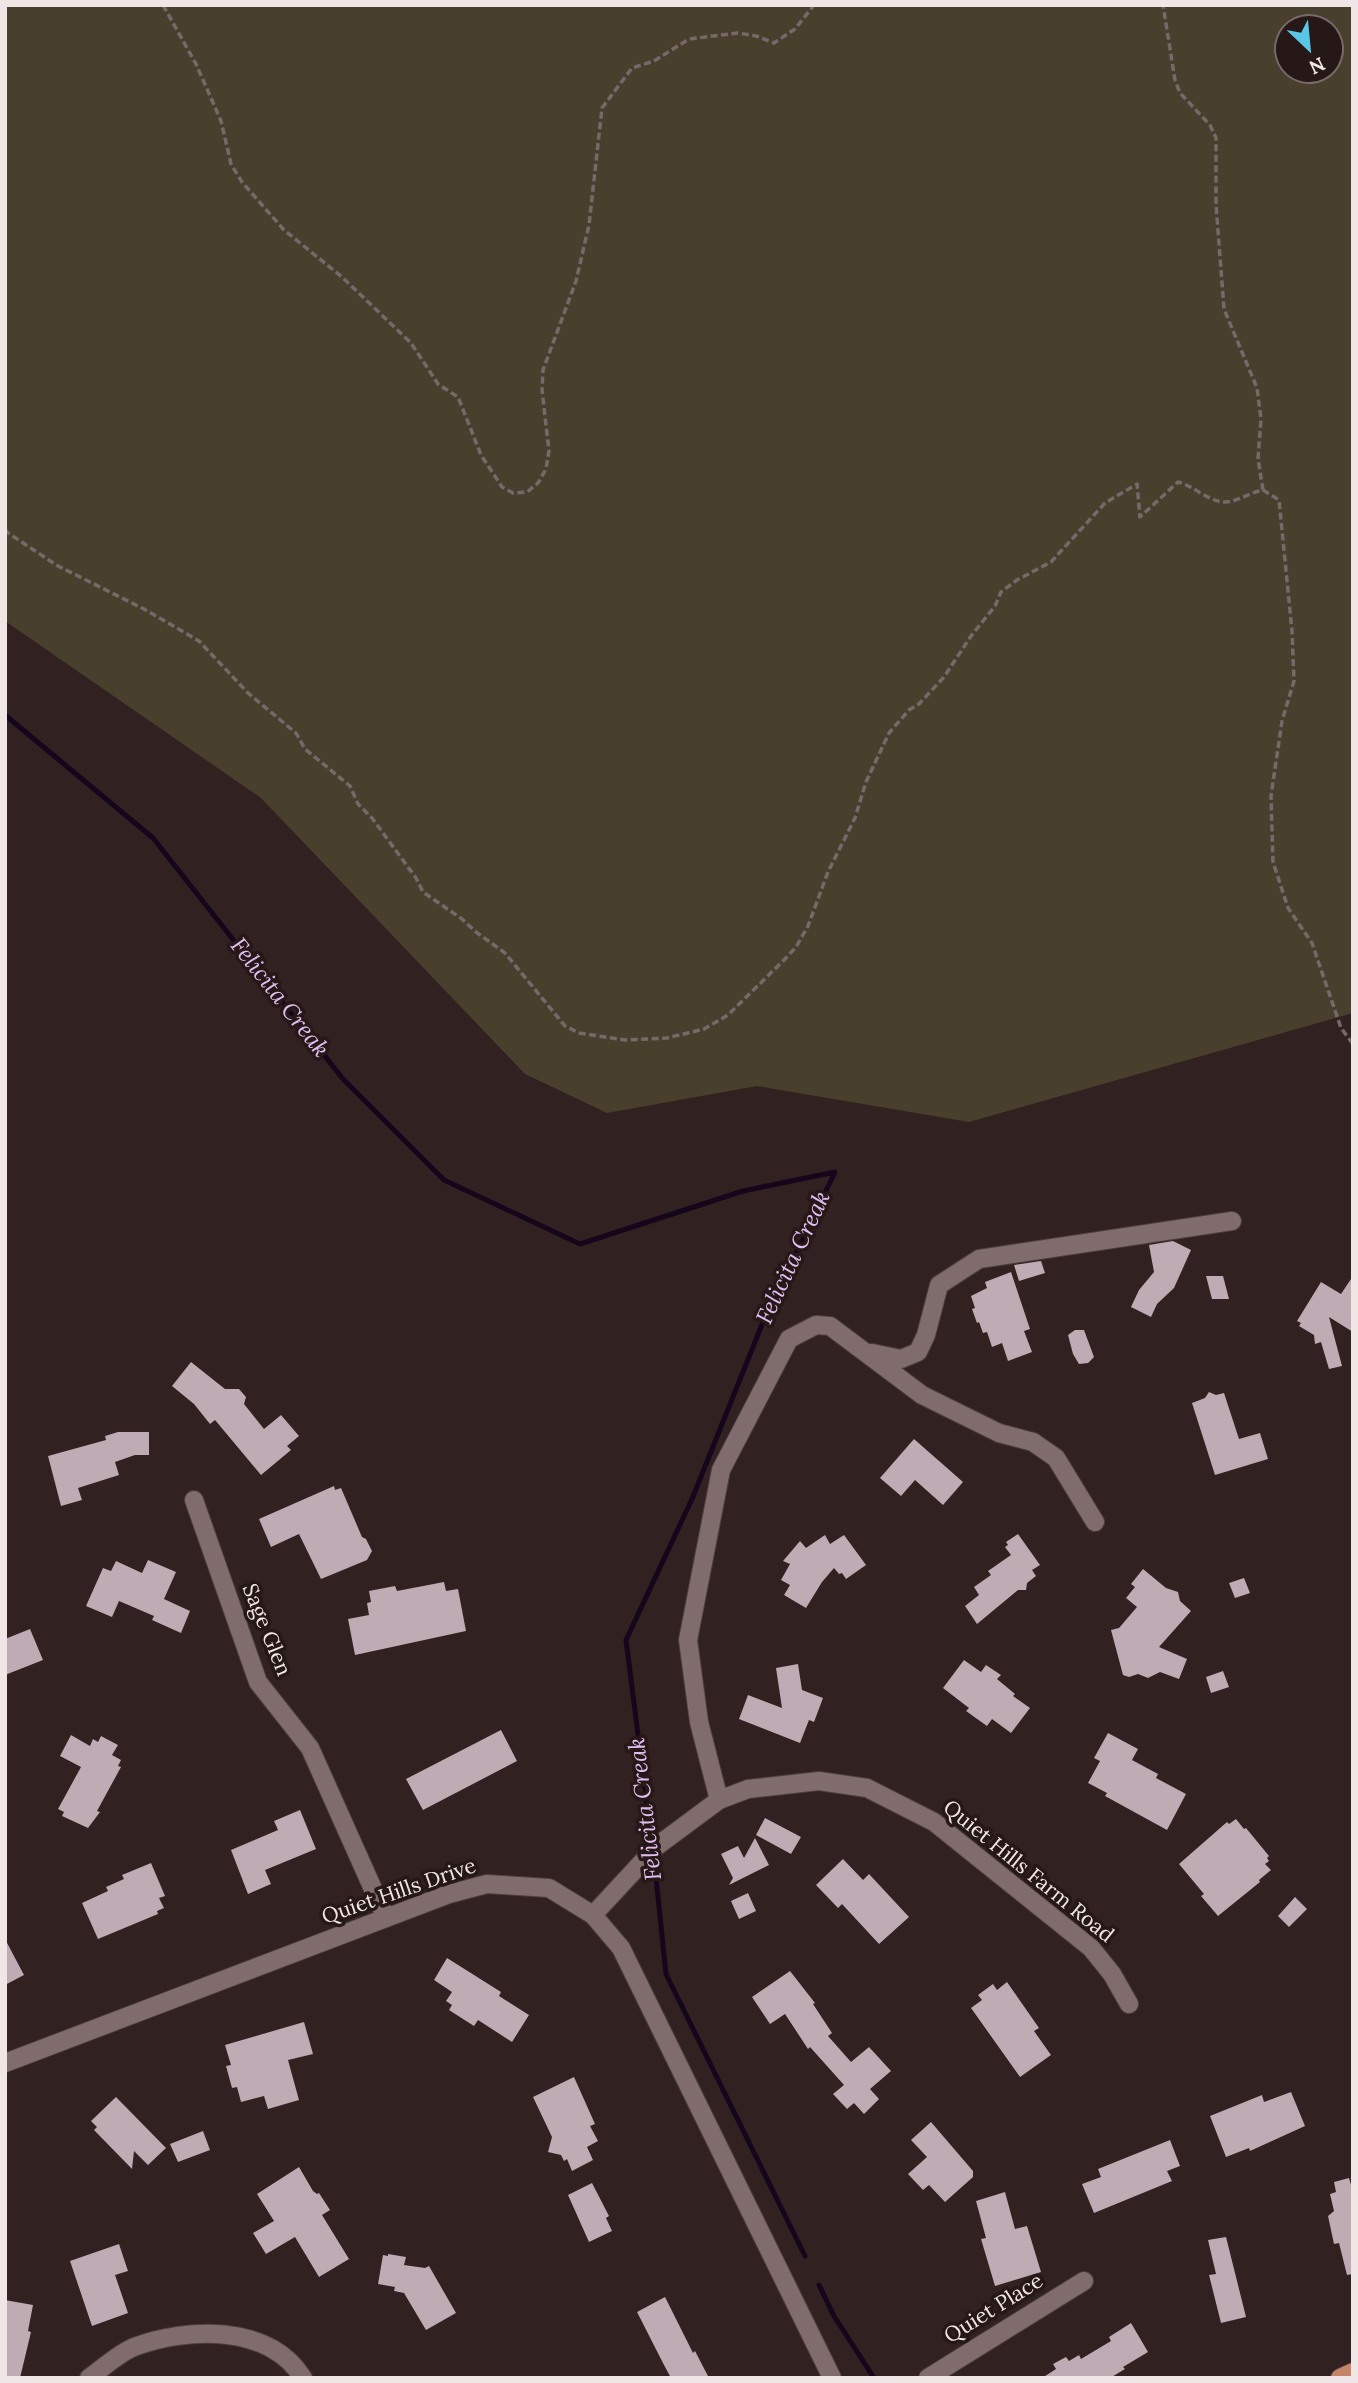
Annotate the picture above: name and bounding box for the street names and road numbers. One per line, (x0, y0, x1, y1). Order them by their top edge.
street label: Sage Glen (236, 1580, 296, 1680)
street label: Quiet Hills Farm Road (938, 1795, 1118, 1949)
street label: Quiet Hills Drive (319, 1854, 479, 1930)
street label: Quiet Place (940, 2269, 1048, 2349)

